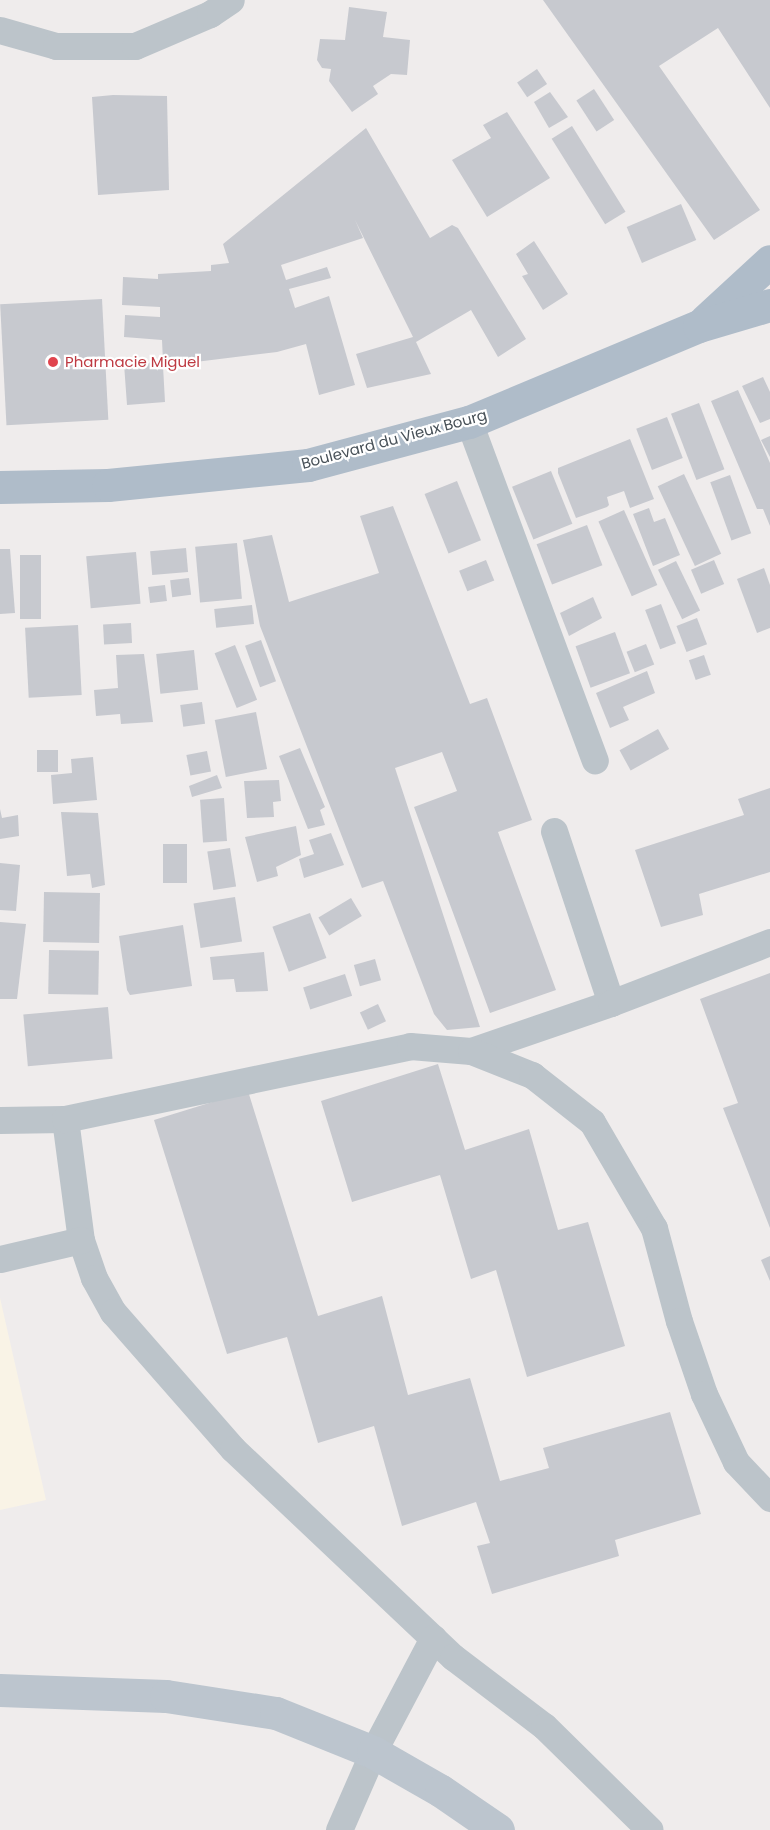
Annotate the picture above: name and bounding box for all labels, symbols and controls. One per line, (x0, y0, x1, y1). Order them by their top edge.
place label: Pharmacie Miguel (65, 353, 200, 371)
marker: Pharmacie Miguel (46, 355, 60, 369)
street label: Boulevard du Vieux Bourg (299, 406, 489, 472)

